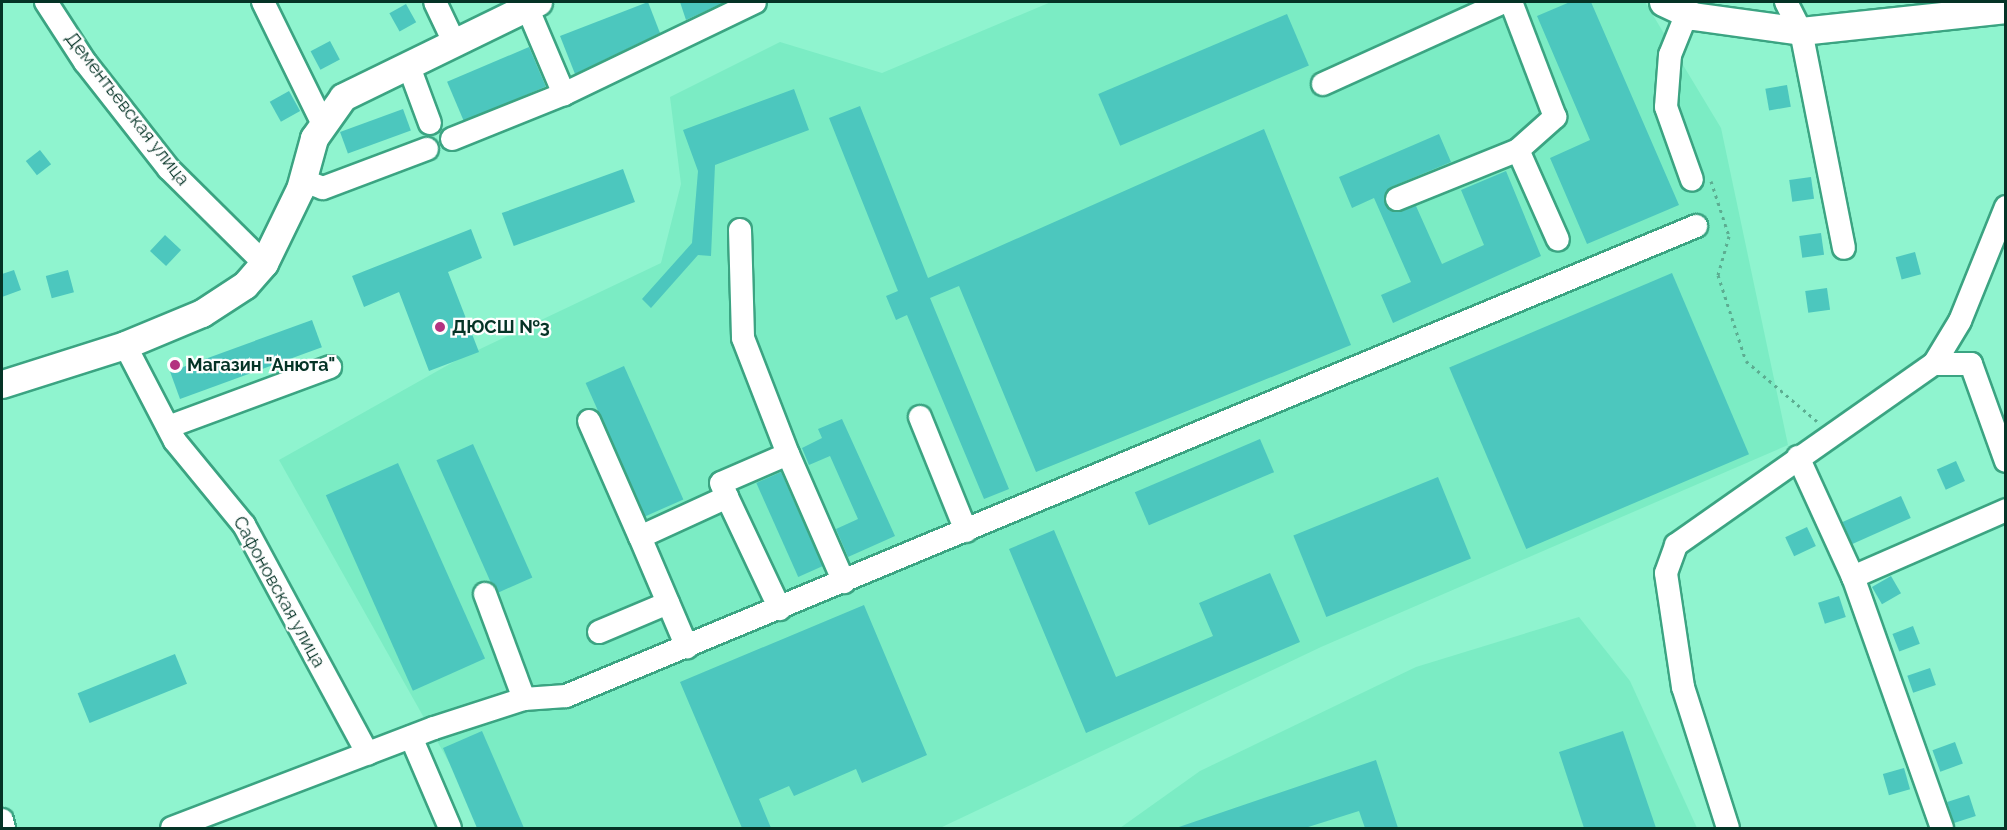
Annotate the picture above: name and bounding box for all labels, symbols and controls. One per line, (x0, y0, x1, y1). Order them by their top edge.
street label: Дементьевская улица (60, 28, 194, 190)
place label: ДЮСШ №3 (452, 316, 550, 338)
marker: ДЮСШ №3 (433, 320, 447, 334)
place label: Магазин "Анюта" (187, 354, 336, 376)
marker: Магазин "Анюта" (168, 358, 182, 372)
street label: Сафоновская улица (228, 512, 330, 672)

